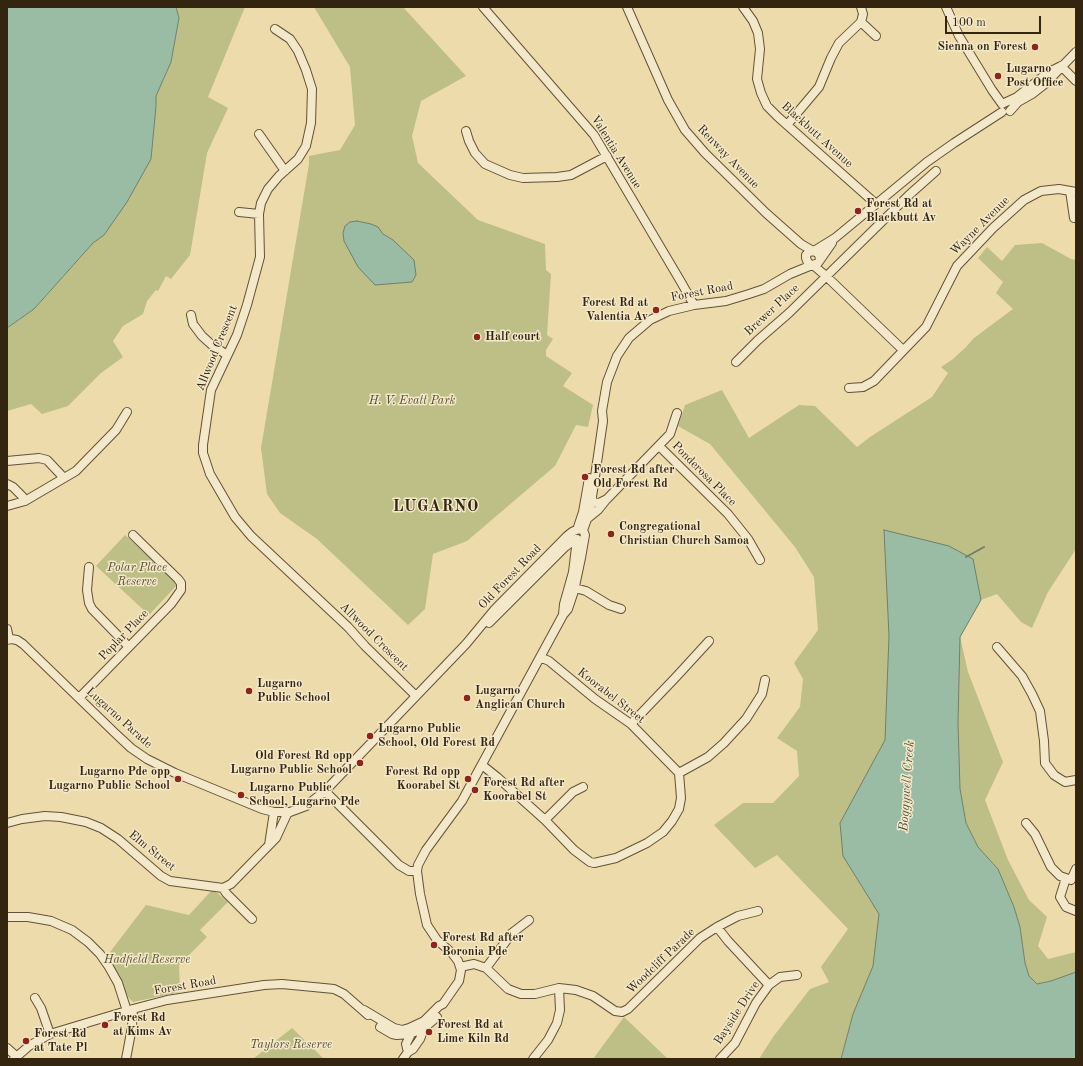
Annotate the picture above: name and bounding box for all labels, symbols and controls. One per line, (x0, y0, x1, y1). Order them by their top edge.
scale bar (947, 8, 1043, 34)
text: 100 m (952, 17, 986, 29)
place label: Sienna on Forest (938, 40, 1027, 54)
marker: Sienna on Forest (1030, 42, 1040, 52)
place label: Lugarno Post Office (1006, 62, 1064, 90)
marker: Lugarno Post Office (993, 71, 1003, 81)
street label: Blackbutt Avenue (778, 99, 856, 171)
street label: Valentia Avenue (588, 112, 644, 192)
street label: Renway Avenue (694, 122, 762, 192)
street label: Wayne Avenue (948, 194, 1012, 258)
place label: Forest Rd at Blackbutt Av (866, 197, 936, 225)
marker: Forest Rd at Blackbutt Av (853, 206, 863, 216)
street label: Forest Road (670, 279, 734, 305)
street label: Brewer Place (742, 281, 802, 339)
place label: Forest Rd at Valentia Av (582, 296, 648, 324)
street label: Allwood Crescent (193, 303, 241, 393)
marker: Forest Rd at Valentia Av (651, 305, 661, 315)
place label: Half court (485, 330, 540, 344)
marker: Half court (472, 332, 482, 342)
park label: H. V. Evatt Park (369, 394, 455, 408)
street label: Ponderosa Place (669, 439, 739, 509)
place label: Forest Rd after Old Forest Rd (593, 463, 674, 491)
marker: Forest Rd after Old Forest Rd (580, 472, 590, 482)
district label: LUGARNO (393, 497, 479, 517)
place label: Congregational Christian Church Samoa (619, 520, 749, 548)
marker: Congregational Christian Church Samoa (606, 529, 616, 539)
street label: Old Forest Road (476, 542, 544, 612)
park label: Polar Place Reserve (107, 561, 167, 589)
street label: Allwood Crescent (337, 600, 411, 674)
street label: Poplar Place (96, 607, 152, 663)
street label: Koorabel Street (574, 665, 648, 727)
place label: Lugarno Public School (257, 677, 330, 705)
place label: Lugarno Anglican Church (475, 684, 565, 712)
street label: Lugarno Parade (83, 685, 155, 751)
marker: Lugarno Public School (244, 686, 254, 696)
marker: Lugarno Anglican Church (462, 693, 472, 703)
place label: Lugarno Public School, Old Forest Rd (378, 722, 495, 750)
marker: Lugarno Public School, Old Forest Rd (365, 731, 375, 741)
water label: Boggywell Creek (896, 740, 918, 832)
place label: Old Forest Rd opp Lugarno Public School (230, 749, 352, 777)
marker: Old Forest Rd opp Lugarno Public School (355, 758, 365, 768)
place label: Lugarno Pde opp Lugarno Public School (48, 765, 170, 793)
place label: Forest Rd opp Koorabel St (385, 765, 460, 793)
marker: Lugarno Pde opp Lugarno Public School (173, 774, 183, 784)
marker: Forest Rd opp Koorabel St (463, 774, 473, 784)
place label: Forest Rd after Koorabel St (483, 776, 564, 804)
place label: Lugarno Public School, Lugarno Pde (249, 781, 360, 809)
marker: Forest Rd after Koorabel St (470, 785, 480, 795)
marker: Lugarno Public School, Lugarno Pde (236, 790, 246, 800)
street label: Elm Street (126, 828, 178, 874)
street label: Woodcliff Parade (624, 925, 698, 997)
place label: Forest Rd after Boronia Pde (442, 931, 523, 959)
marker: Forest Rd after Boronia Pde (429, 940, 439, 950)
park label: Hadfield Reserve (104, 953, 190, 967)
street label: Forest Road (153, 973, 217, 999)
street label: Bayside Drive (711, 979, 763, 1047)
place label: Forest Rd at Kims Av (113, 1011, 172, 1039)
place label: Forest Rd at Lime Kiln Rd (437, 1018, 509, 1046)
marker: Forest Rd at Kims Av (100, 1020, 110, 1030)
place label: Forest Rd at Tate Pl (34, 1027, 87, 1055)
marker: Forest Rd at Lime Kiln Rd (424, 1027, 434, 1037)
marker: Forest Rd at Tate Pl (21, 1036, 31, 1046)
park label: Taylors Reserve (250, 1038, 332, 1052)

